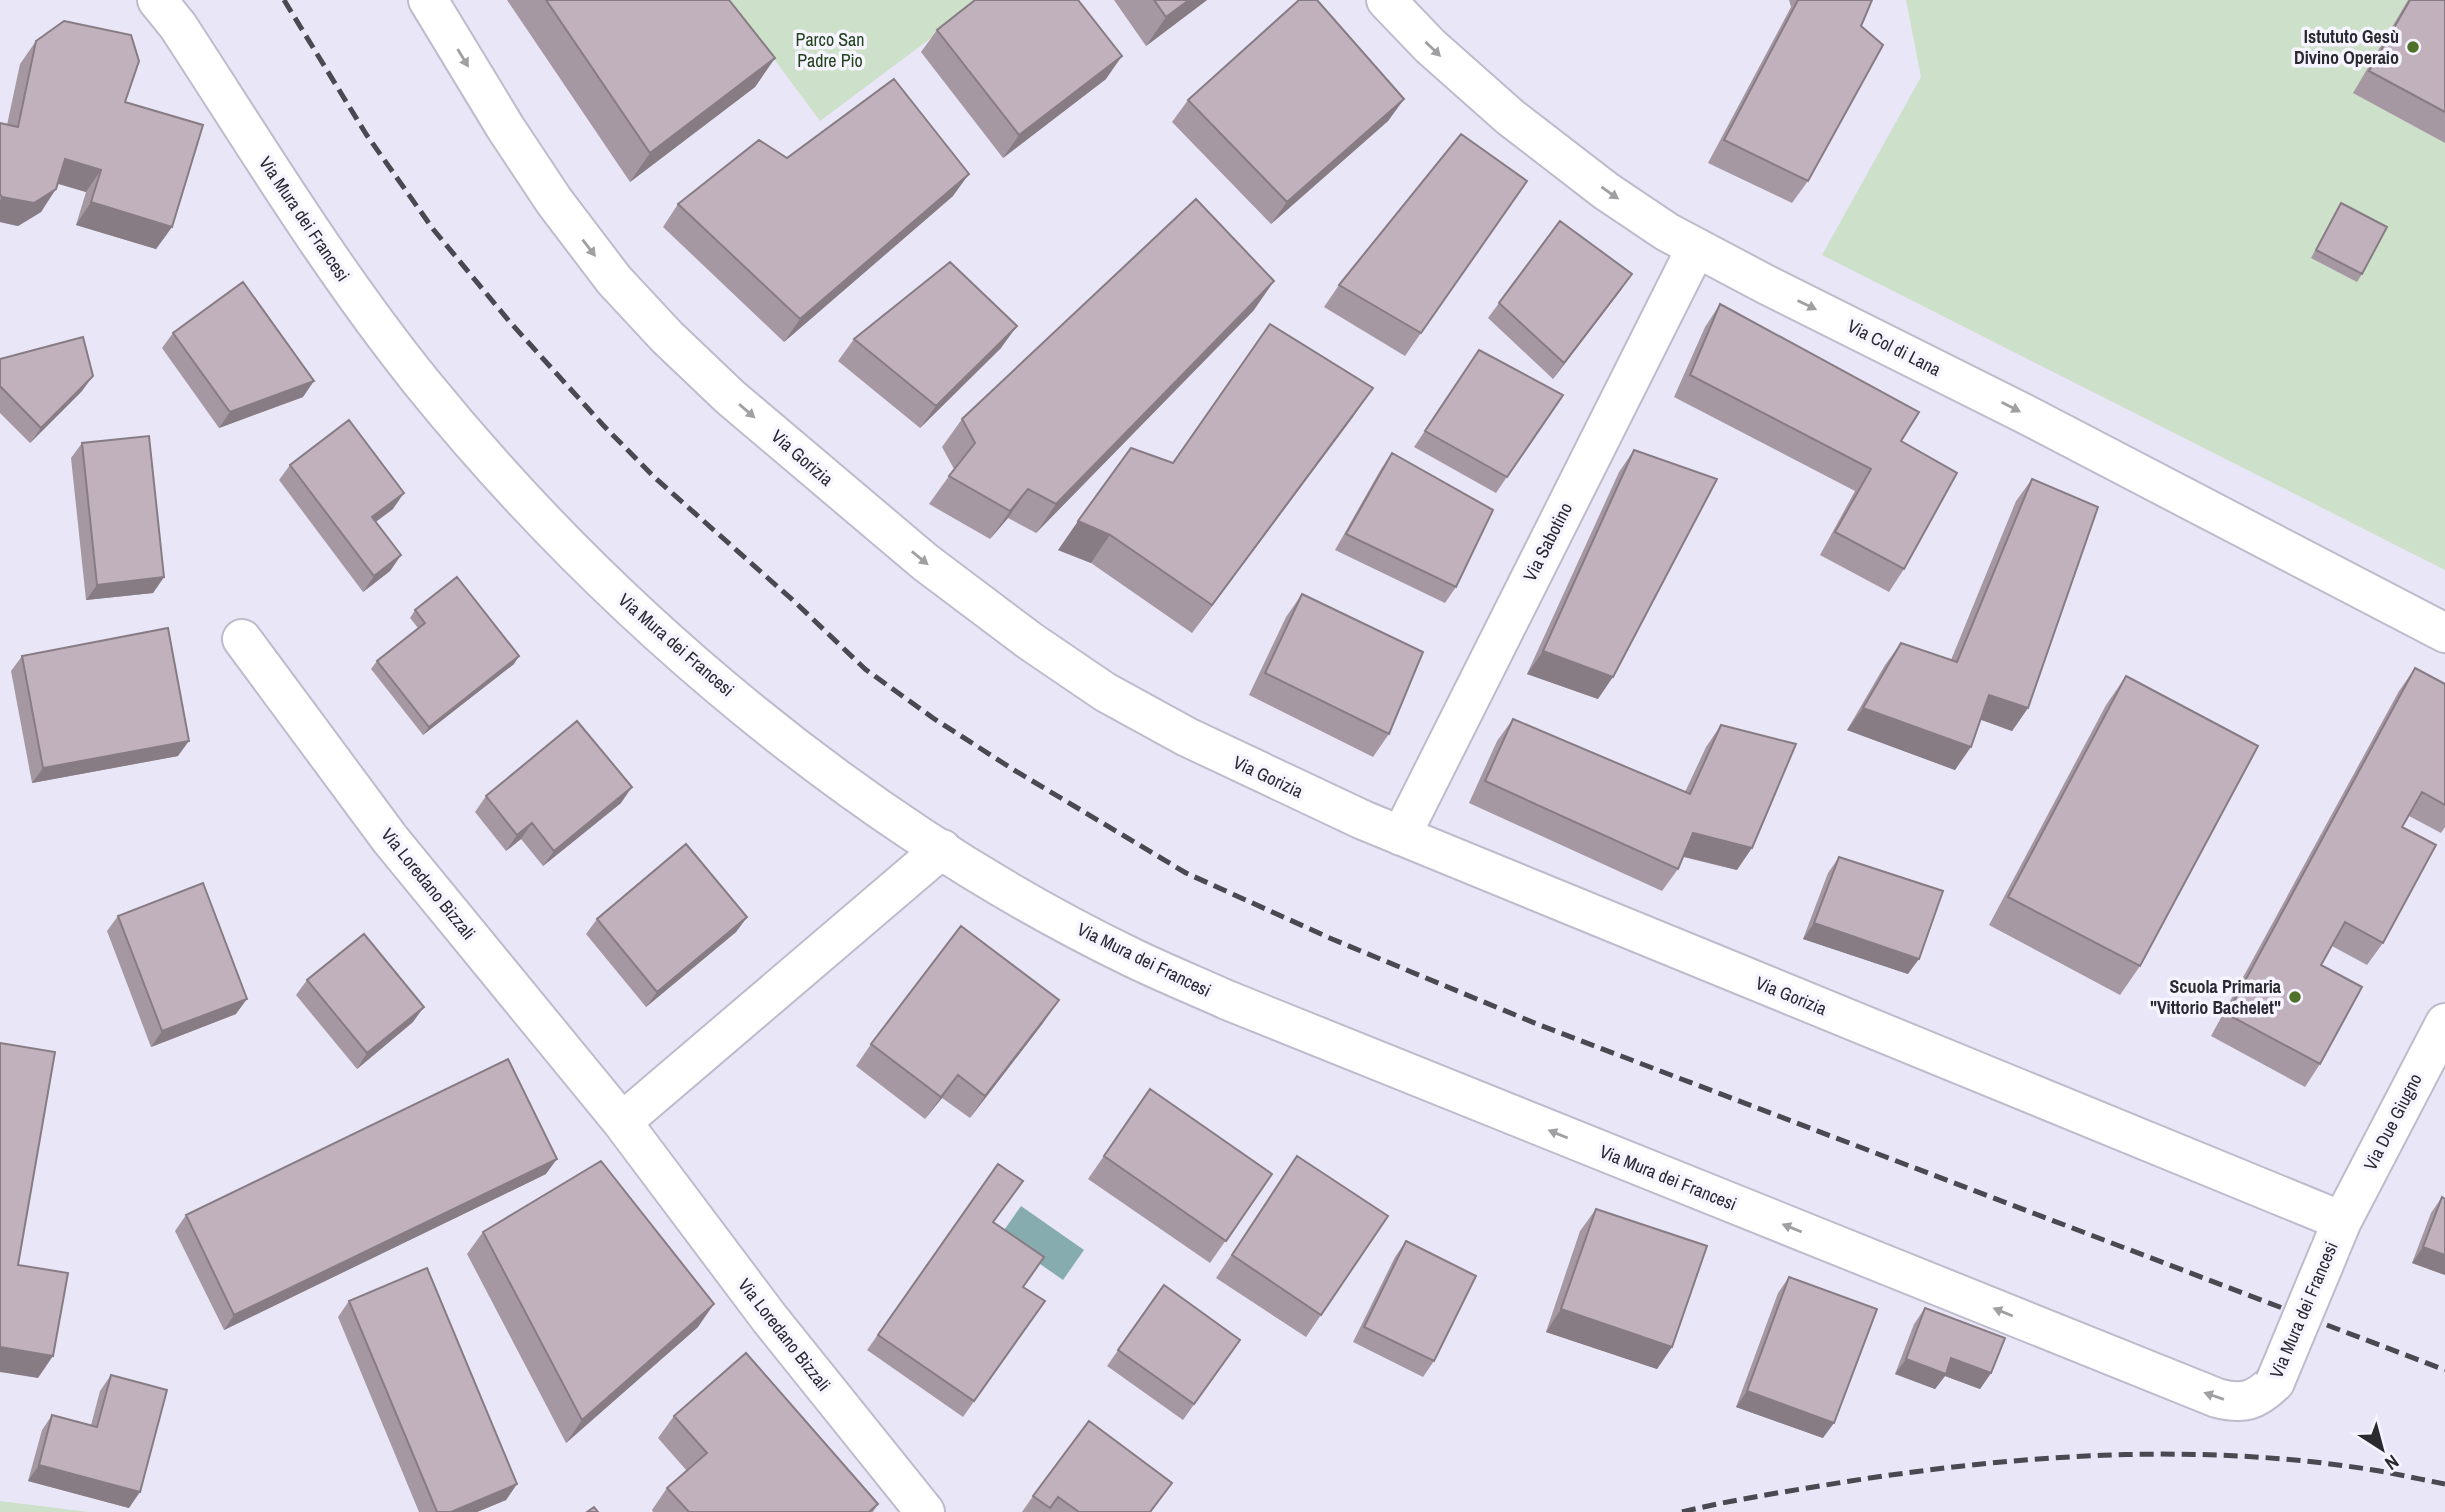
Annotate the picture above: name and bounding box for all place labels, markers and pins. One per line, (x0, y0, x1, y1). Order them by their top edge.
place label: Istututo Gesù Divino Operaio (2294, 24, 2399, 70)
marker: Istututo Gesù Divino Operaio (2405, 39, 2421, 55)
place label: Scuola Primaria "Vittorio Bachelet" (2150, 974, 2282, 1020)
marker: Scuola Primaria "Vittorio Bachelet" (2287, 989, 2303, 1005)

